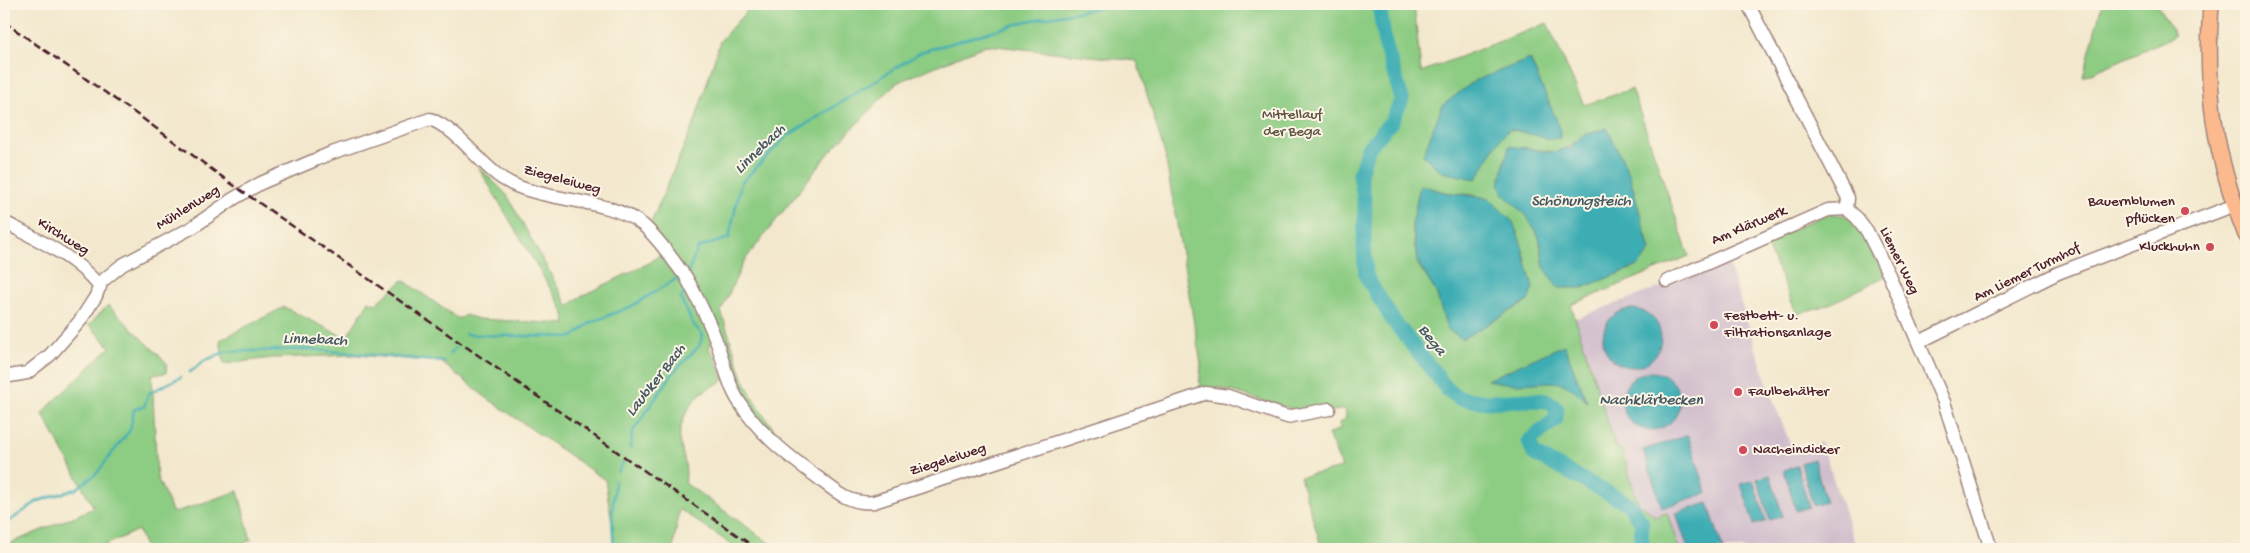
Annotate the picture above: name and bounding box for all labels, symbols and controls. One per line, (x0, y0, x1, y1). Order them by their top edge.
park label: Mittellauf der Bega (1262, 106, 1324, 141)
water label: Linnebach (731, 121, 791, 179)
street label: Ziegeleiweg (521, 161, 603, 199)
street label: Mühlenweg (153, 181, 223, 235)
water label: Schönungsteich (1531, 193, 1631, 212)
place label: Bauernblumen pflücken (2087, 193, 2175, 228)
street label: Am Klärwerk (1709, 202, 1790, 250)
marker: Bauernblumen pflücken (2179, 205, 2191, 217)
street label: Kirchweg (34, 214, 92, 260)
street label: Liemer Weg (1875, 224, 1923, 298)
place label: Kluckhuhn (2139, 238, 2200, 256)
street label: Am Liemer Turmhof (1971, 239, 2084, 307)
marker: Kluckhuhn (2204, 241, 2216, 253)
place label: Festbett- u. Filtrationsanlage (1723, 307, 1831, 342)
marker: Festbett- u. Filtrationsanlage (1708, 319, 1720, 331)
water label: Bega (1413, 322, 1450, 361)
water label: Linnebach (283, 330, 348, 352)
water label: Laubker Bach (623, 341, 691, 421)
place label: Faulbehälter (1747, 383, 1831, 401)
marker: Faulbehälter (1732, 386, 1744, 398)
water label: Nachklärbecken (1599, 392, 1703, 411)
street label: Ziegeleiweg (908, 439, 988, 481)
place label: Nacheindicker (1753, 441, 1841, 459)
marker: Nacheindicker (1737, 444, 1749, 456)

